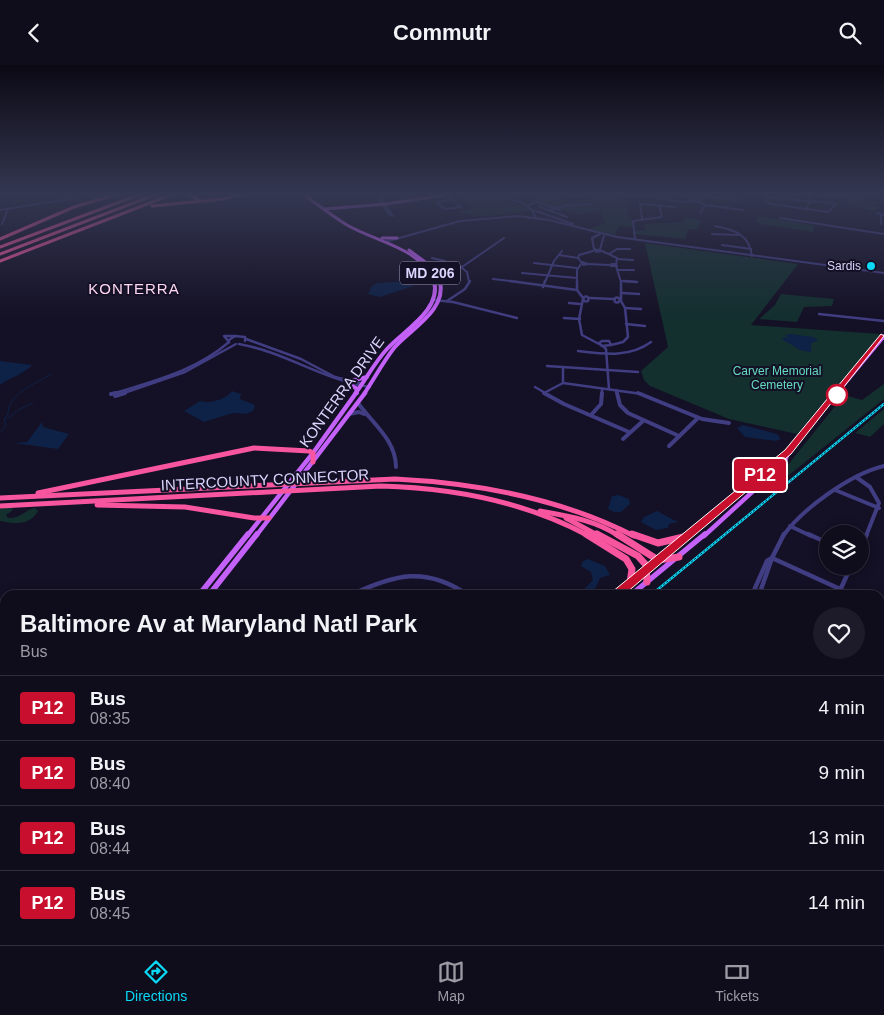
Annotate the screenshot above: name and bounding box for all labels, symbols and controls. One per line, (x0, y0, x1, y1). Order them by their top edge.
icon: back (20, 19, 48, 47)
icon: search (836, 19, 864, 47)
text: Commutr (393, 20, 491, 45)
place label: Sardis (827, 259, 861, 273)
marker: Sardis (865, 260, 877, 272)
road number: MD 206 (400, 262, 460, 285)
district label: KONTERRA (88, 280, 180, 297)
street label: KONTERRA DRIVE (296, 333, 387, 450)
park label: Carver Memorial Cemetery (733, 364, 821, 392)
unlabelled marker (826, 384, 848, 406)
line badge: P12 (731, 459, 789, 491)
text: P12 (744, 465, 776, 485)
street label: INTERCOUNTY CONNECTOR (160, 466, 370, 493)
map controls (819, 525, 869, 575)
button: layers (819, 525, 869, 575)
button: heart (813, 607, 865, 659)
text: Baltimore Av at Maryland Natl Park (20, 610, 417, 637)
text: Bus (20, 643, 48, 660)
text: Bus (90, 688, 126, 709)
text: 4 min (819, 697, 865, 718)
text: P12 (31, 698, 64, 718)
text: 08:35 (90, 710, 130, 727)
text: Bus (90, 753, 126, 774)
text: 9 min (819, 762, 865, 783)
text: P12 (31, 763, 64, 783)
text: 08:40 (90, 775, 130, 792)
text: Bus (90, 818, 126, 839)
text: 13 min (808, 827, 865, 848)
text: P12 (31, 828, 64, 848)
text: 08:44 (90, 840, 130, 857)
text: Bus (90, 883, 126, 904)
text: 14 min (808, 892, 865, 913)
text: P12 (31, 893, 64, 913)
text: 08:45 (90, 905, 130, 922)
tab: Directions (125, 958, 187, 1004)
tab: Map (437, 958, 465, 1004)
tab: Tickets (715, 958, 759, 1004)

